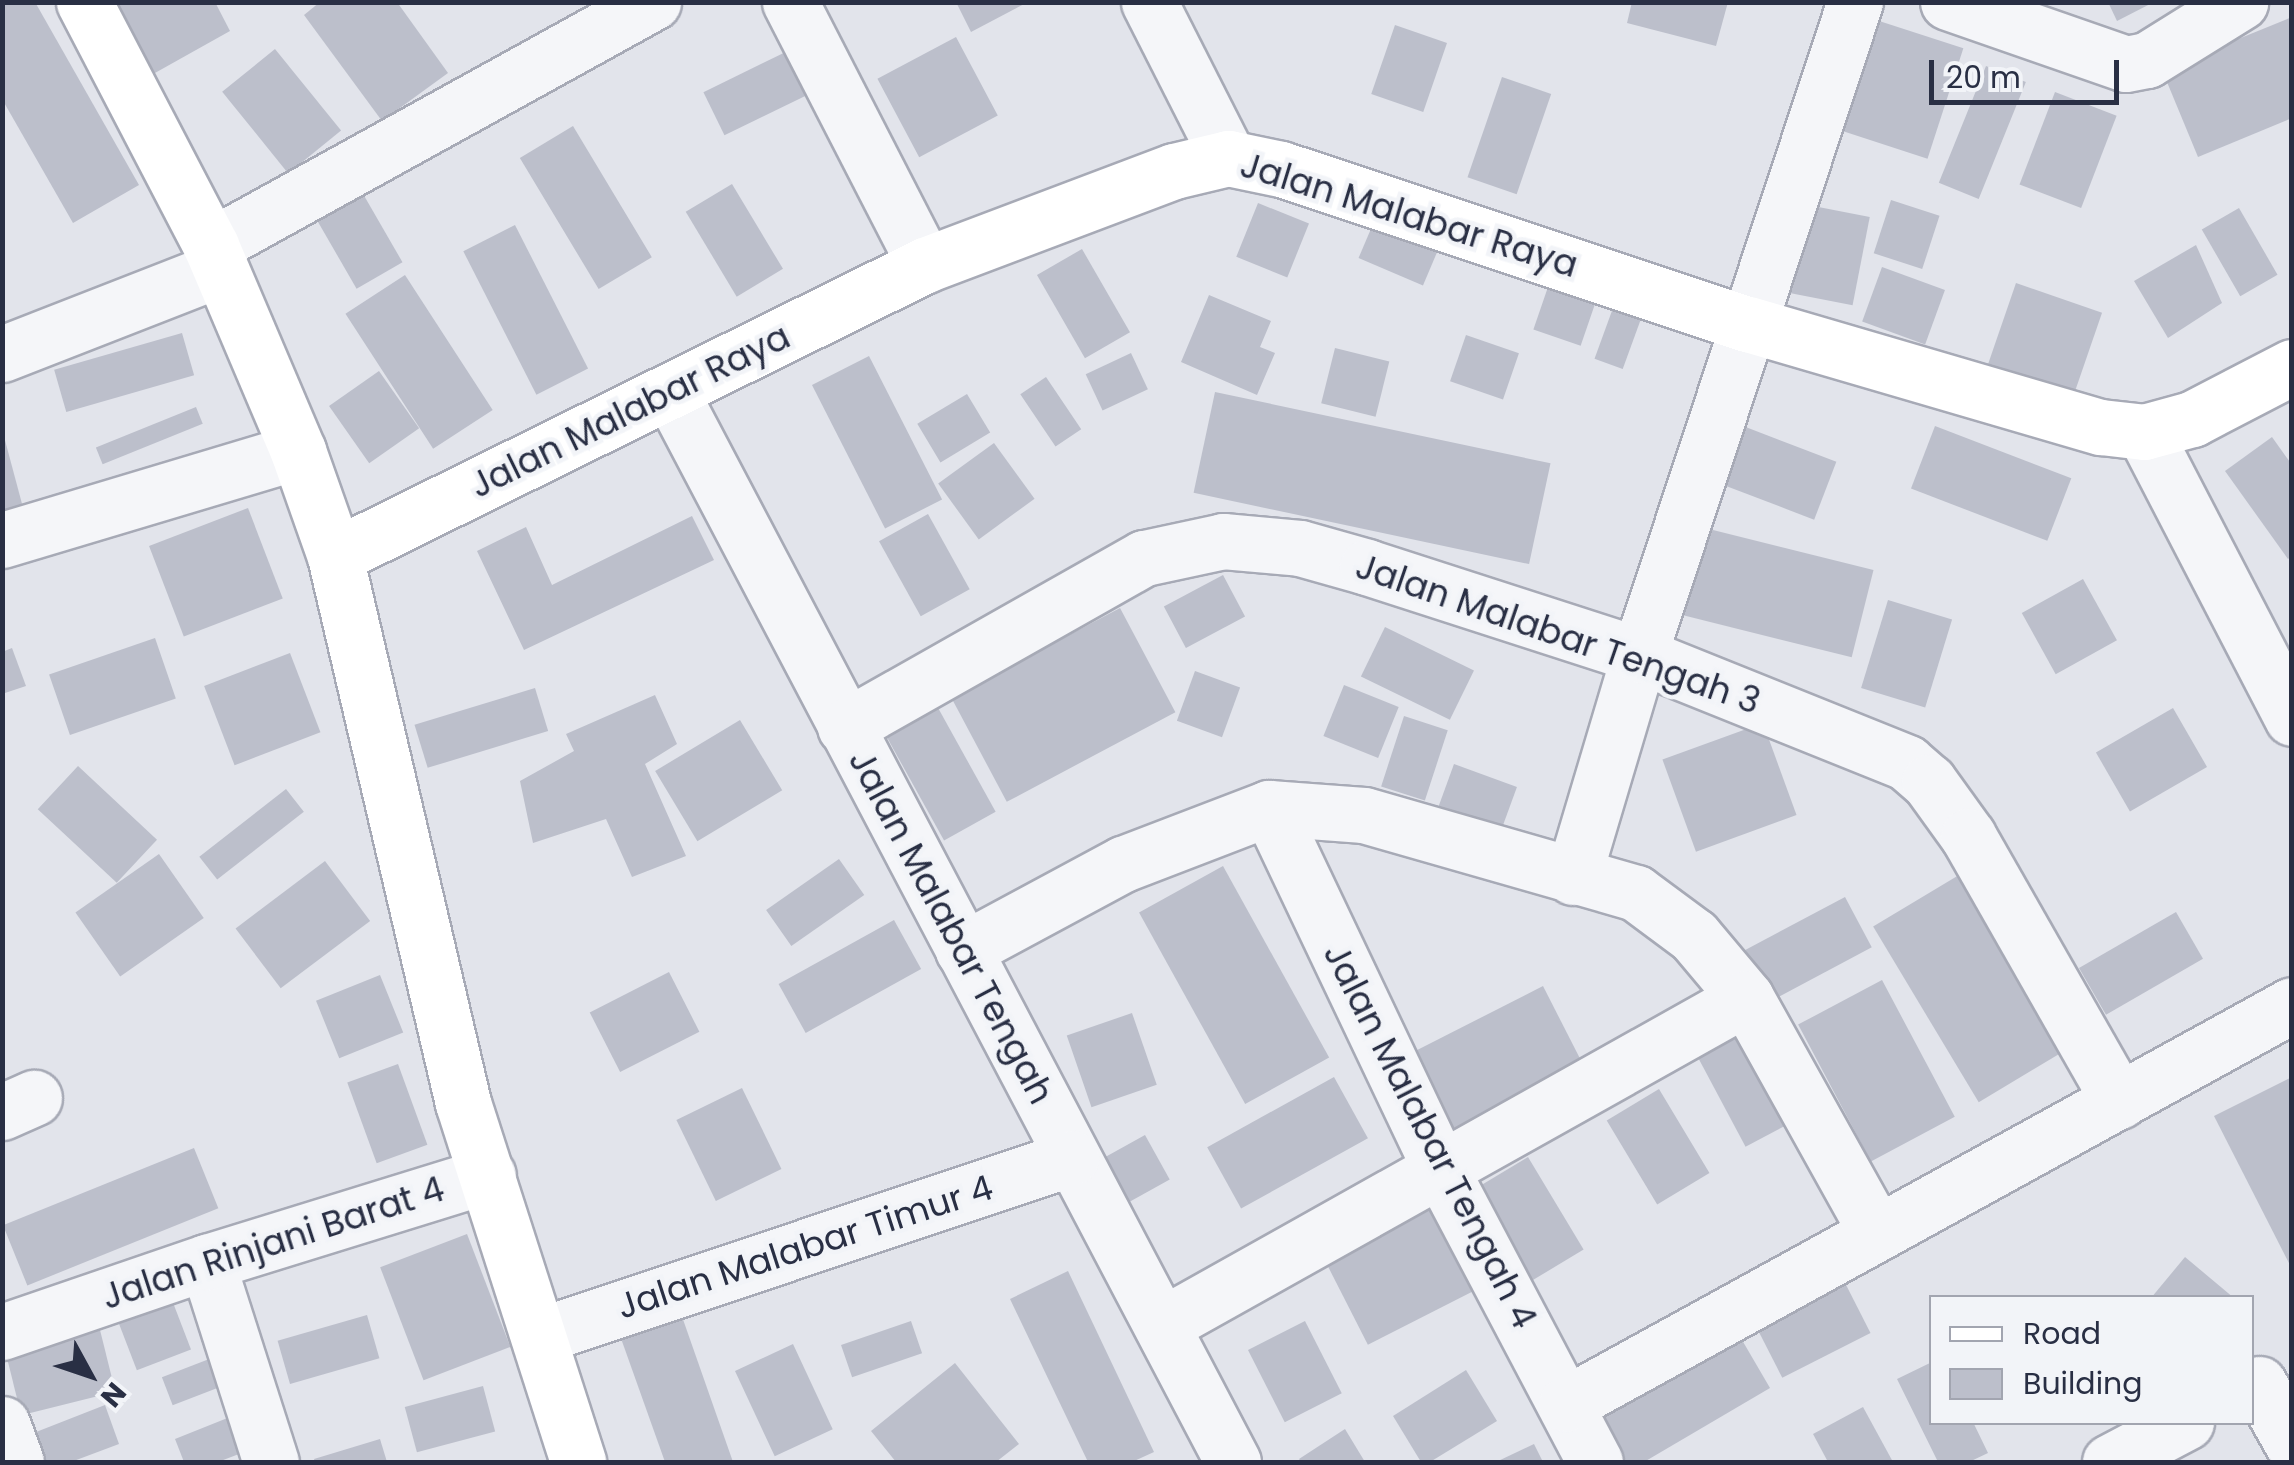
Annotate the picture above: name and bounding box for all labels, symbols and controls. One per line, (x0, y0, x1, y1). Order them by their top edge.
scale bar (1934, 40, 2124, 102)
text: 20 m (1946, 56, 2021, 99)
street label: Jalan Malabar Raya (1235, 144, 1583, 286)
street label: Jalan Malabar Raya (463, 315, 797, 507)
street label: Jalan Malabar Tengah 3 (1350, 545, 1766, 723)
street label: Jalan Malabar Tengah (840, 743, 1062, 1111)
street label: Jalan Malabar Tengah 4 (1315, 937, 1545, 1335)
street label: Jalan Malabar Timur 4 (612, 1166, 998, 1328)
street label: Jalan Rinjani Barat 4 (97, 1168, 449, 1318)
legend (1929, 1295, 2254, 1425)
text: Road (2023, 1312, 2101, 1355)
north arrow (40, 1325, 140, 1425)
text: Building (2023, 1362, 2143, 1405)
text: N (92, 1374, 135, 1415)

